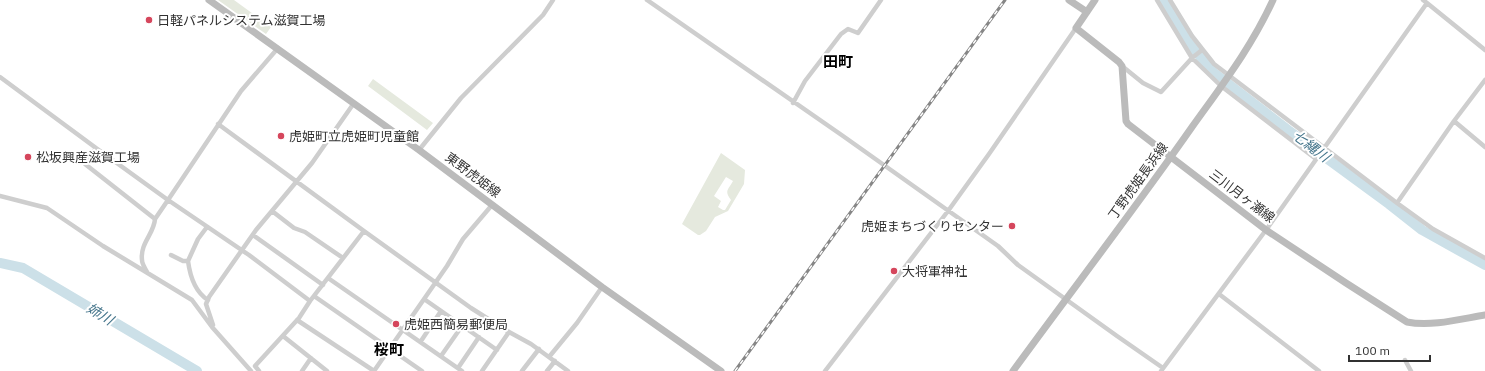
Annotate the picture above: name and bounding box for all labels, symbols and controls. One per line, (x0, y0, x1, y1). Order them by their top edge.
place label: 日軽パネルシステム滋賀工場 (157, 12, 326, 29)
marker: 日軽パネルシステム滋賀工場 (144, 15, 154, 25)
district label: 田町 (823, 52, 853, 71)
water label: 七縄川 (1289, 126, 1335, 167)
place label: 虎姫町立虎姫町児童館 (289, 128, 419, 145)
marker: 虎姫町立虎姫町児童館 (276, 131, 286, 141)
street label: 丁野虎姫長浜線 (1104, 139, 1172, 223)
place label: 松坂興産滋賀工場 (36, 149, 140, 166)
street label: 東野虎姫線 (442, 149, 504, 201)
marker: 松坂興産滋賀工場 (23, 152, 33, 162)
street label: 三川月ヶ瀬線 (1206, 166, 1278, 226)
place label: 虎姫まちづくりセンター (861, 218, 1004, 235)
marker: 虎姫まちづくりセンター (1007, 221, 1017, 231)
place label: 大将軍神社 (902, 263, 967, 280)
marker: 大将軍神社 (889, 266, 899, 276)
water label: 姉川 (83, 299, 118, 330)
place label: 虎姫西簡易郵便局 (404, 316, 508, 333)
marker: 虎姫西簡易郵便局 (391, 319, 401, 329)
scale bar (1349, 337, 1430, 363)
district label: 桜町 (374, 340, 404, 359)
text: 100 m (1355, 343, 1390, 358)

